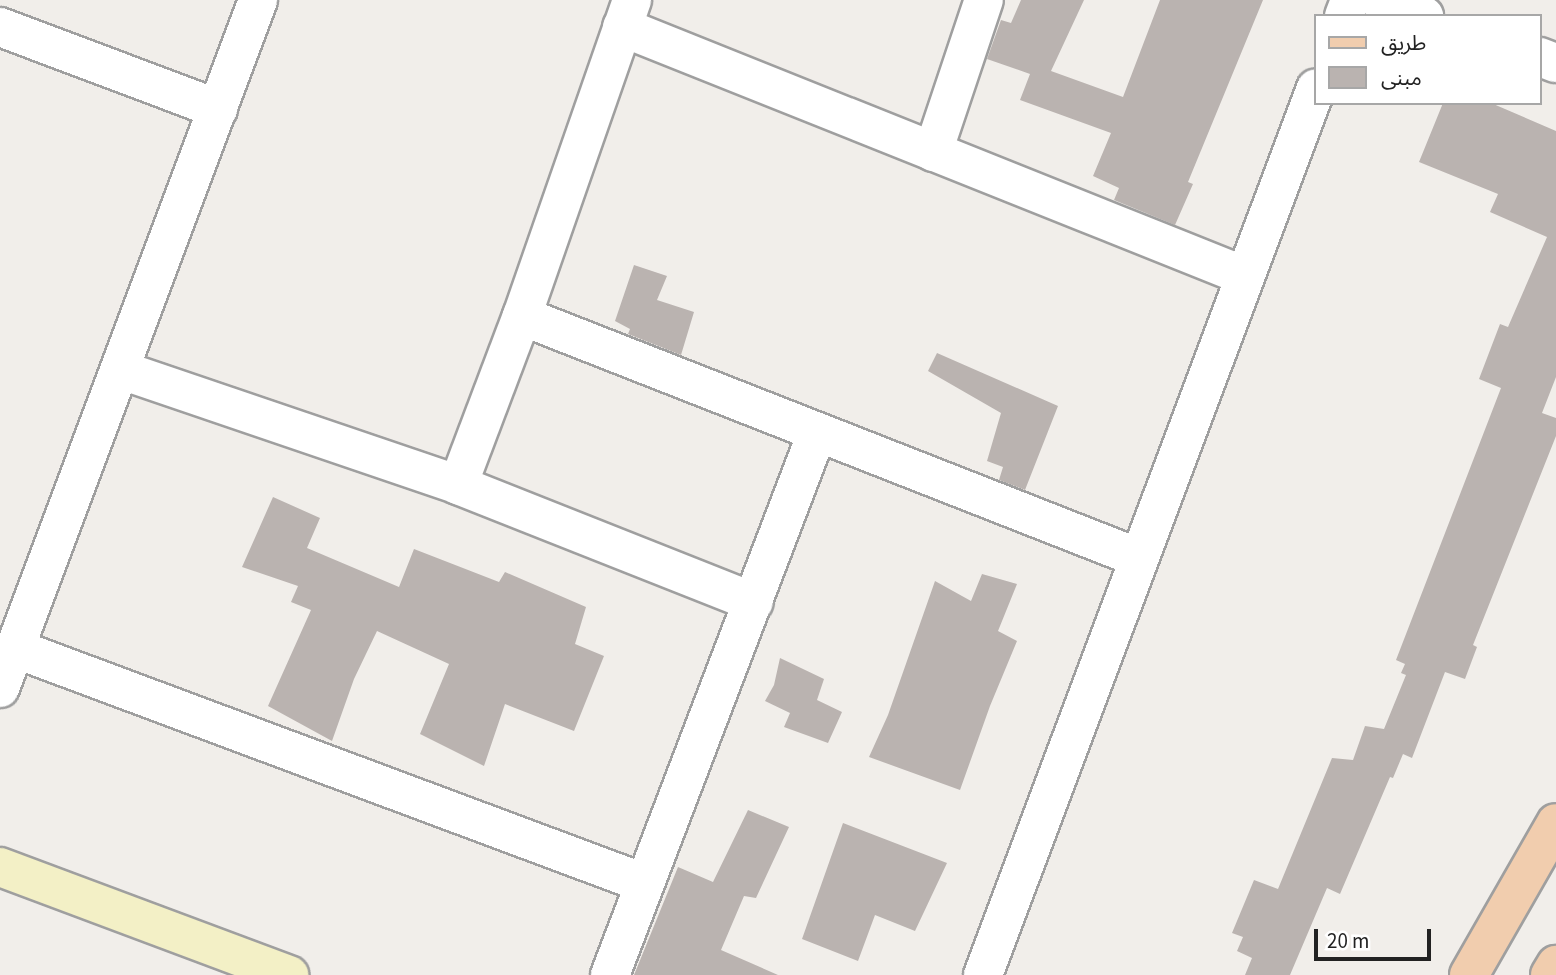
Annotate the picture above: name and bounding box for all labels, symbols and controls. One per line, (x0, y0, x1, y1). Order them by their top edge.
legend (1314, 14, 1542, 105)
text: طريق (1381, 28, 1426, 58)
text: مبنى (1381, 63, 1422, 93)
scale bar (1318, 916, 1435, 960)
text: 20 m (1327, 926, 1369, 956)

